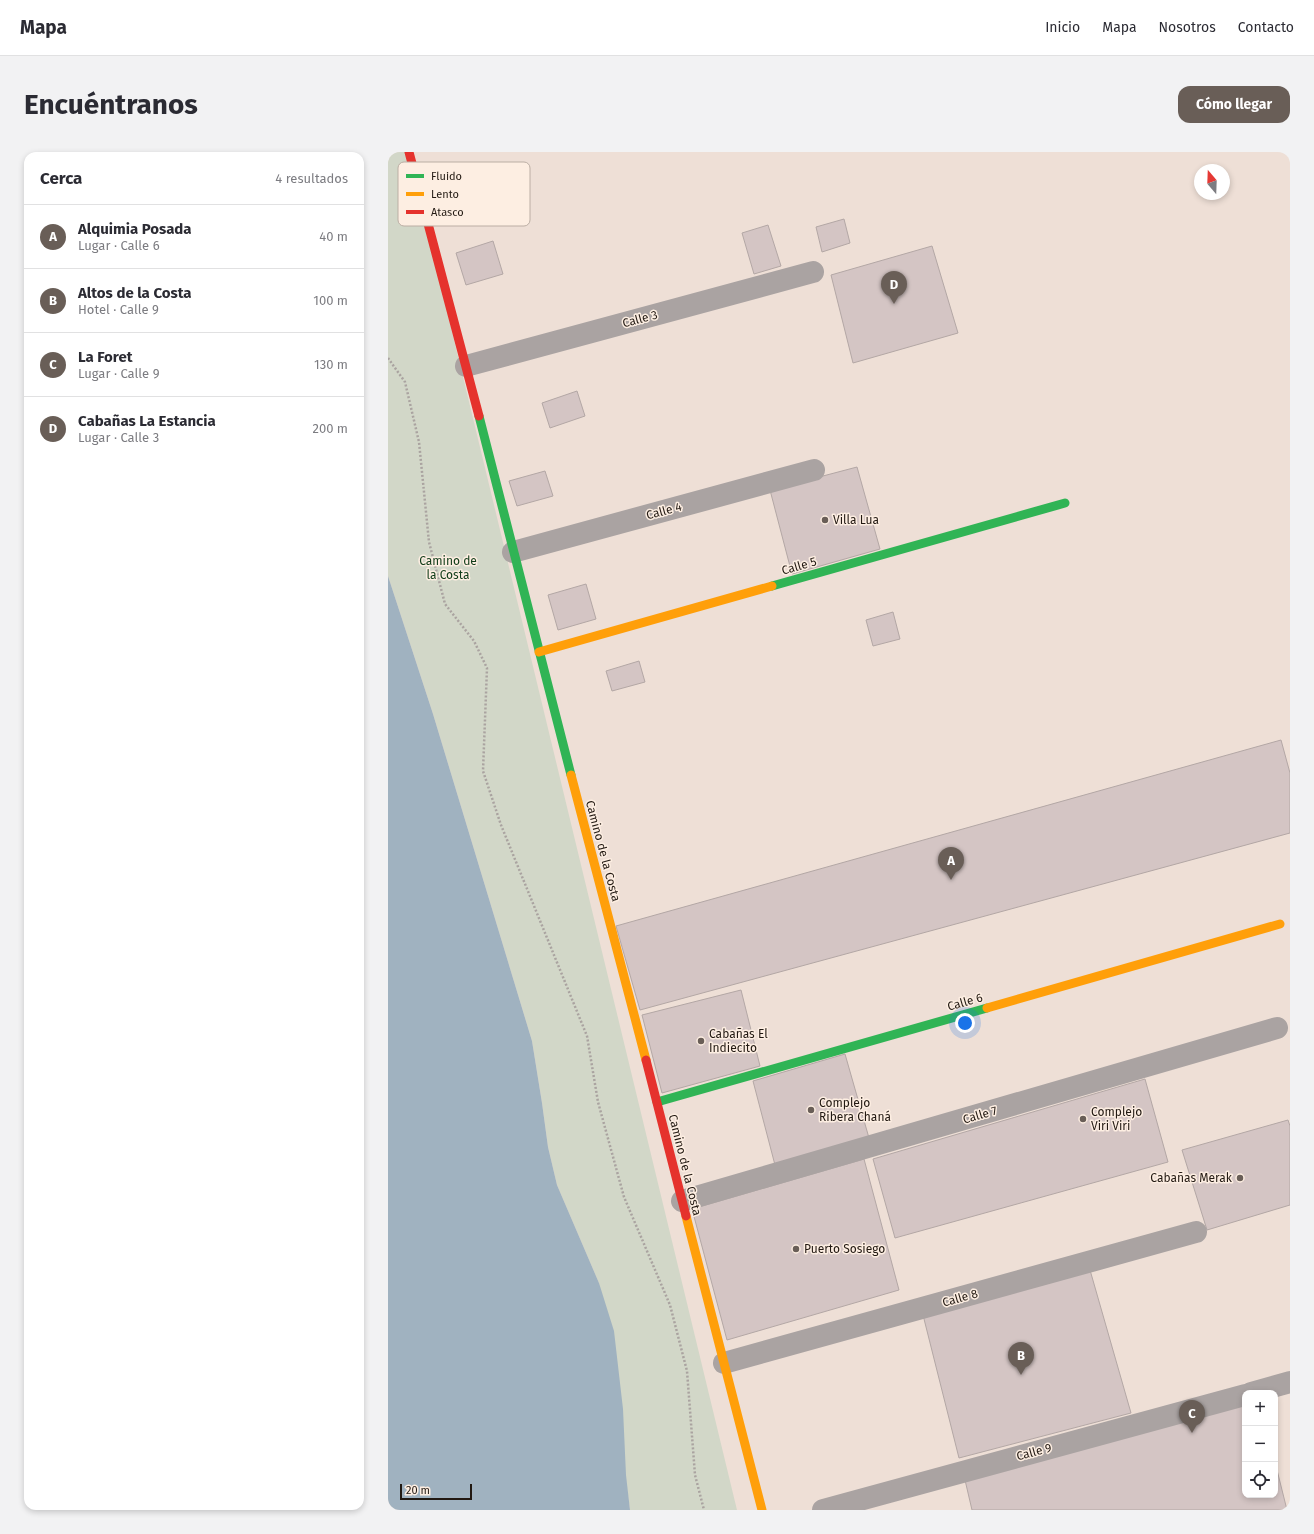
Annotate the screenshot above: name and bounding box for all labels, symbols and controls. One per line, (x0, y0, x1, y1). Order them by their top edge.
text: Mapa (20, 16, 67, 39)
text: Inicio (1045, 19, 1080, 36)
text: Mapa (1102, 19, 1137, 36)
text: Nosotros (1159, 19, 1216, 36)
text: Contacto (1238, 19, 1294, 36)
button: Cómo llegar (1178, 86, 1290, 123)
text: Encuéntranos (24, 88, 198, 121)
legend (398, 162, 530, 226)
north arrow (1194, 164, 1230, 200)
text: Cerca (40, 168, 82, 189)
text: Fluido (431, 170, 462, 183)
text: 4 resultados (275, 171, 348, 186)
text: Lento (431, 188, 459, 201)
text: Atasco (431, 206, 464, 219)
text: Alquimia Posada (78, 220, 192, 238)
text: A (49, 229, 57, 244)
text: 40 m (319, 229, 348, 244)
text: Lugar · Calle 6 (78, 238, 160, 253)
pin: D (881, 271, 907, 304)
text: Altos de la Costa (78, 284, 192, 302)
text: B (49, 293, 57, 308)
text: 100 m (313, 293, 348, 308)
text: Hotel · Calle 9 (78, 302, 159, 317)
street label: Calle 3 (621, 308, 659, 330)
text: La Foret (78, 348, 133, 366)
text: C (49, 357, 57, 372)
text: 130 m (314, 357, 348, 372)
text: Lugar · Calle 9 (78, 366, 159, 381)
text: Cabañas La Estancia (78, 412, 216, 430)
text: D (49, 421, 57, 436)
text: 200 m (312, 421, 348, 436)
text: Lugar · Calle 3 (78, 430, 159, 445)
street label: Calle 4 (645, 499, 684, 522)
place label: Villa Lua (833, 513, 879, 527)
marker: Villa Lua (820, 515, 830, 525)
park label: Camino de la Costa (419, 554, 477, 582)
street label: Calle 5 (780, 554, 818, 578)
street label: Camino de la Costa (583, 799, 623, 903)
pin: A (938, 847, 964, 880)
street label: Calle 6 (946, 990, 984, 1014)
your location (955, 1013, 975, 1033)
place label: Cabañas El Indiecito (709, 1027, 768, 1055)
marker: Cabañas El Indiecito (696, 1036, 706, 1046)
place label: Complejo Ribera Chaná (819, 1096, 891, 1124)
street label: Calle 7 (961, 1103, 999, 1127)
marker: Complejo Ribera Chaná (806, 1105, 816, 1115)
place label: Complejo Viri Viri (1091, 1105, 1142, 1133)
street label: Camino de la Costa (666, 1113, 704, 1217)
marker: Complejo Viri Viri (1078, 1114, 1088, 1124)
place label: Cabañas Merak (1150, 1171, 1233, 1185)
marker: Cabañas Merak (1235, 1173, 1245, 1183)
place label: Puerto Sosiego (804, 1242, 885, 1256)
marker: Puerto Sosiego (791, 1244, 801, 1254)
street label: Calle 8 (941, 1286, 980, 1310)
pin: B (1008, 1342, 1034, 1375)
map controls (1242, 1390, 1278, 1498)
button: + (1242, 1390, 1278, 1426)
pin: C (1179, 1400, 1205, 1433)
button: − (1242, 1426, 1278, 1462)
street label: Calle 9 (1015, 1441, 1053, 1463)
button: locate (1242, 1462, 1278, 1498)
scale bar (400, 1482, 472, 1501)
text: 20 m (406, 1484, 430, 1497)

